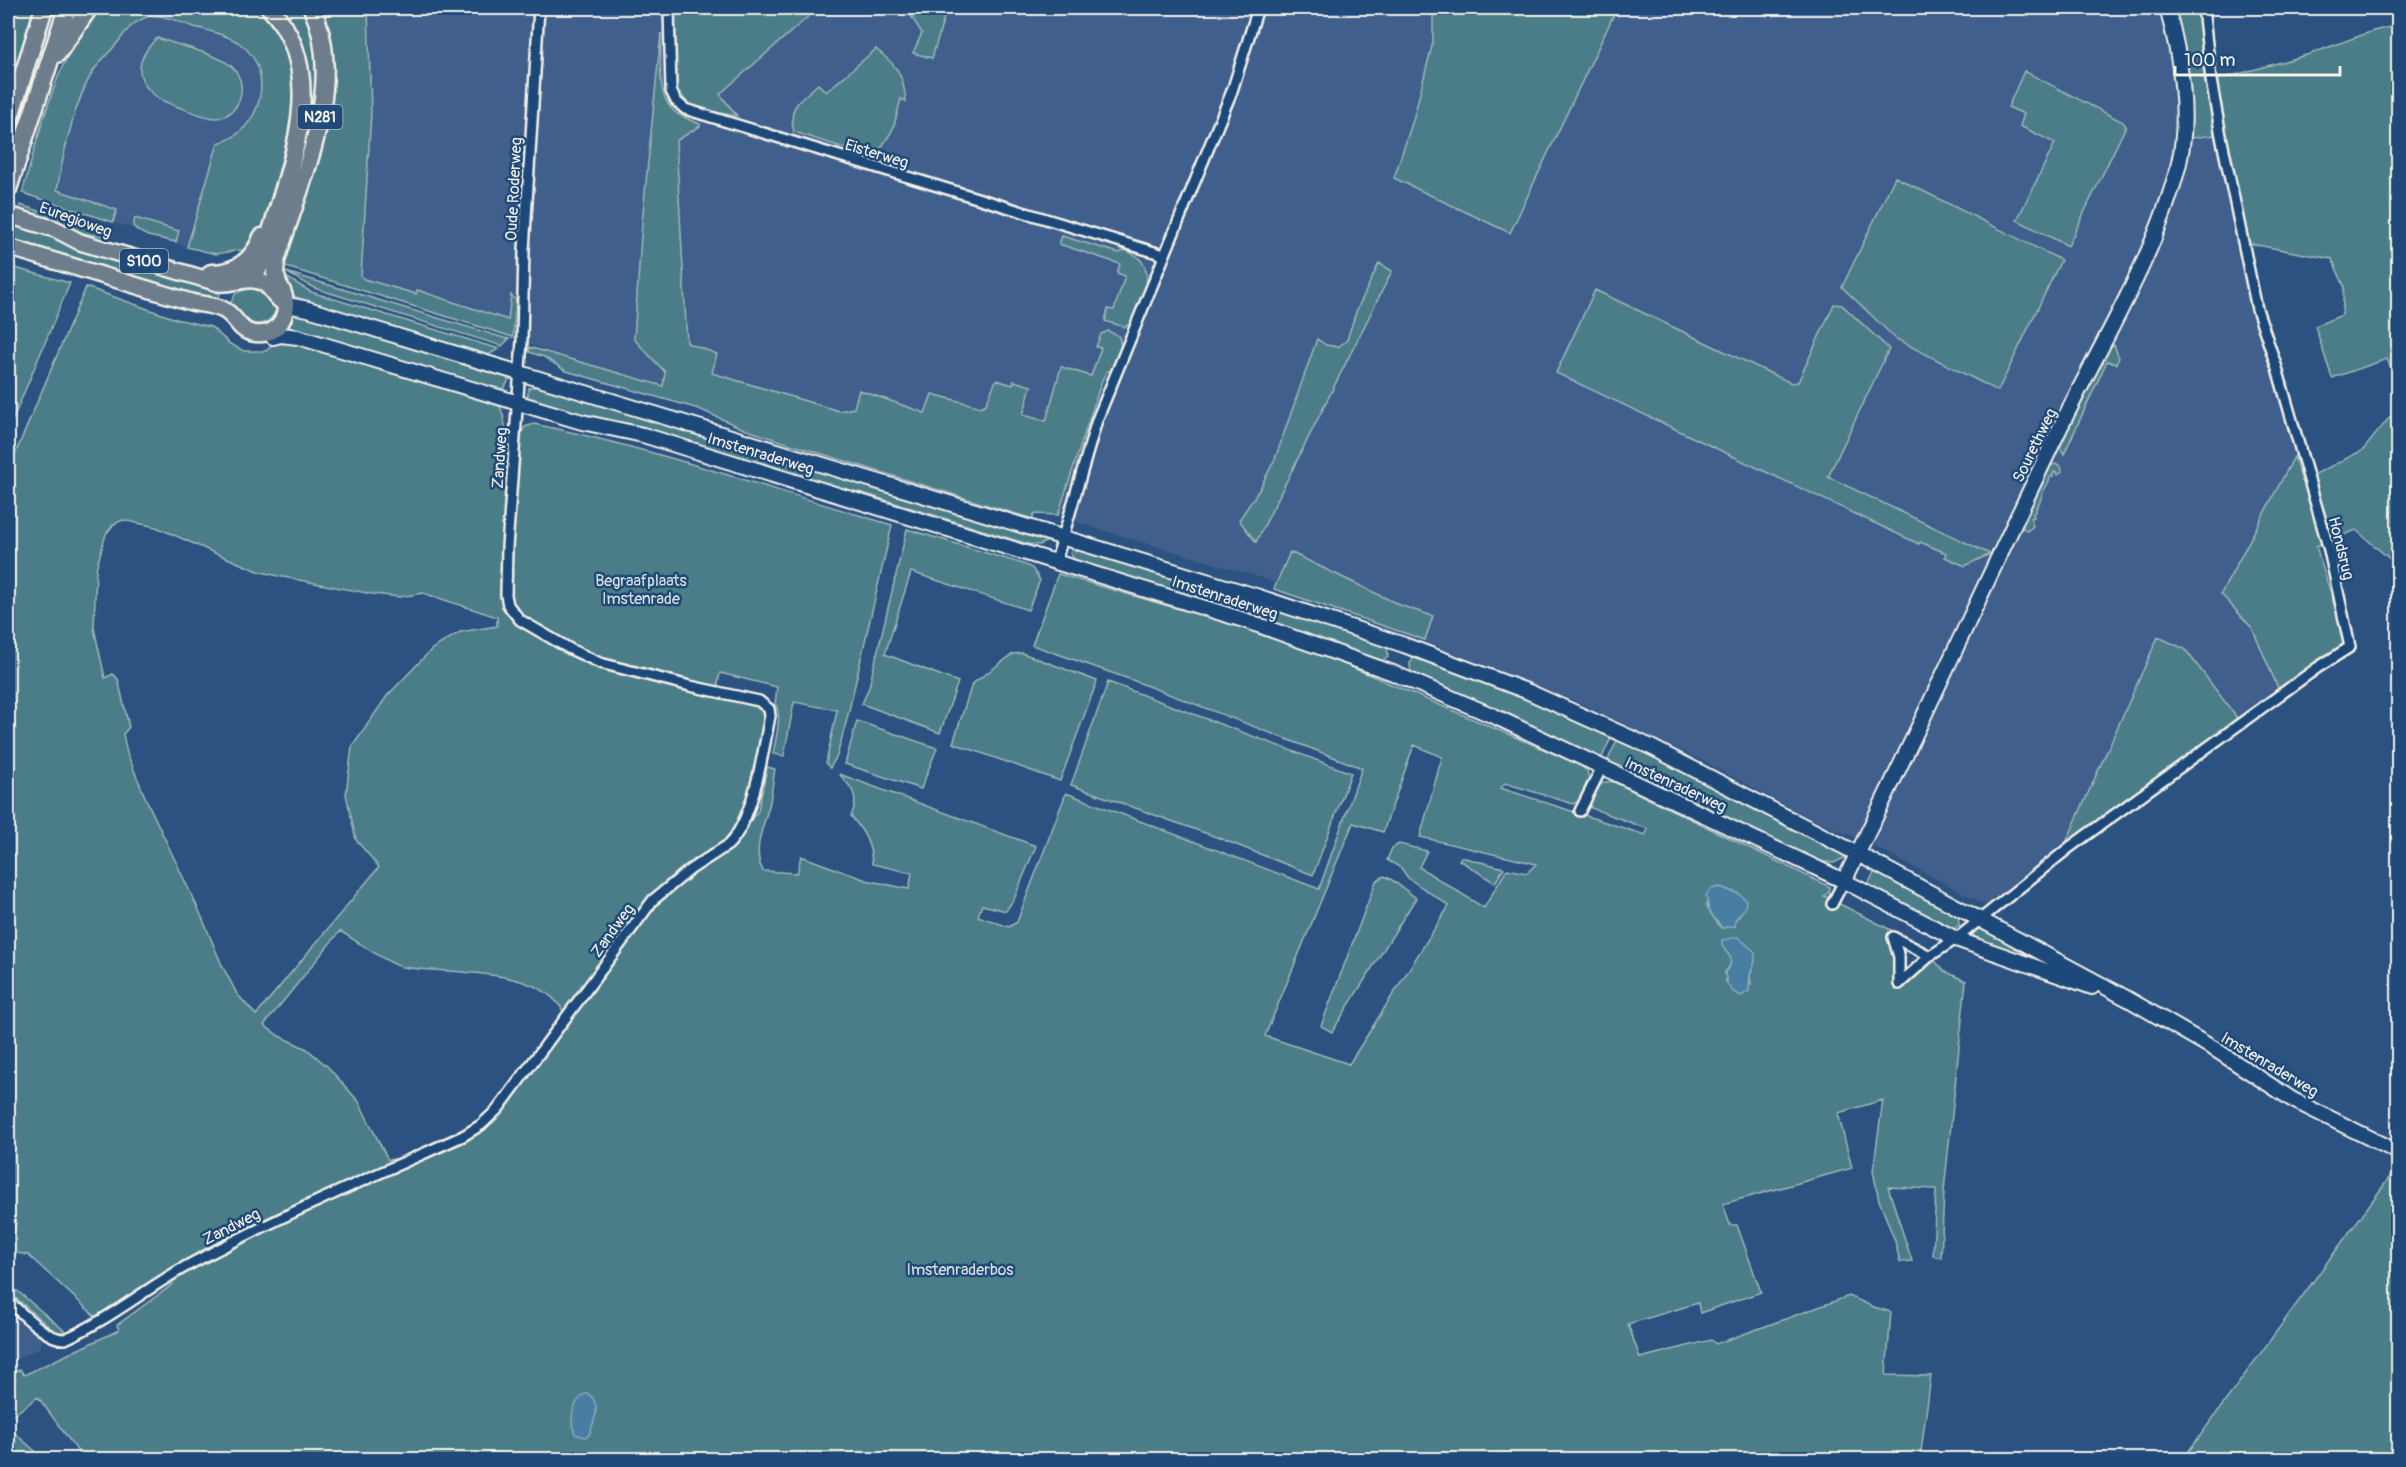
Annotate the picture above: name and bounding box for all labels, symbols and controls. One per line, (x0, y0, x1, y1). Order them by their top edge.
scale bar (2175, 39, 2340, 77)
text: 100 m (2184, 49, 2236, 72)
road number: N281 (298, 105, 342, 129)
street label: Eisterweg (843, 135, 911, 173)
street label: Oude Roderweg (501, 137, 527, 241)
street label: Euregioweg (37, 198, 115, 242)
road number: S100 (120, 249, 168, 273)
street label: Sourethweg (2008, 405, 2061, 486)
street label: Zandweg (488, 427, 512, 489)
street label: Imstenraderweg (705, 428, 816, 480)
street label: Hondsrug (2324, 515, 2359, 582)
park label: Begraafplaats Imstenrade (595, 571, 687, 609)
street label: Imstenraderweg (1169, 571, 1280, 624)
street label: Imstenraderweg (1621, 753, 1730, 817)
street label: Zandweg (587, 900, 639, 961)
street label: Imstenraderweg (2217, 1028, 2322, 1102)
street label: Zandweg (200, 1204, 263, 1250)
park label: Imstenraderbos (906, 1260, 1014, 1280)

